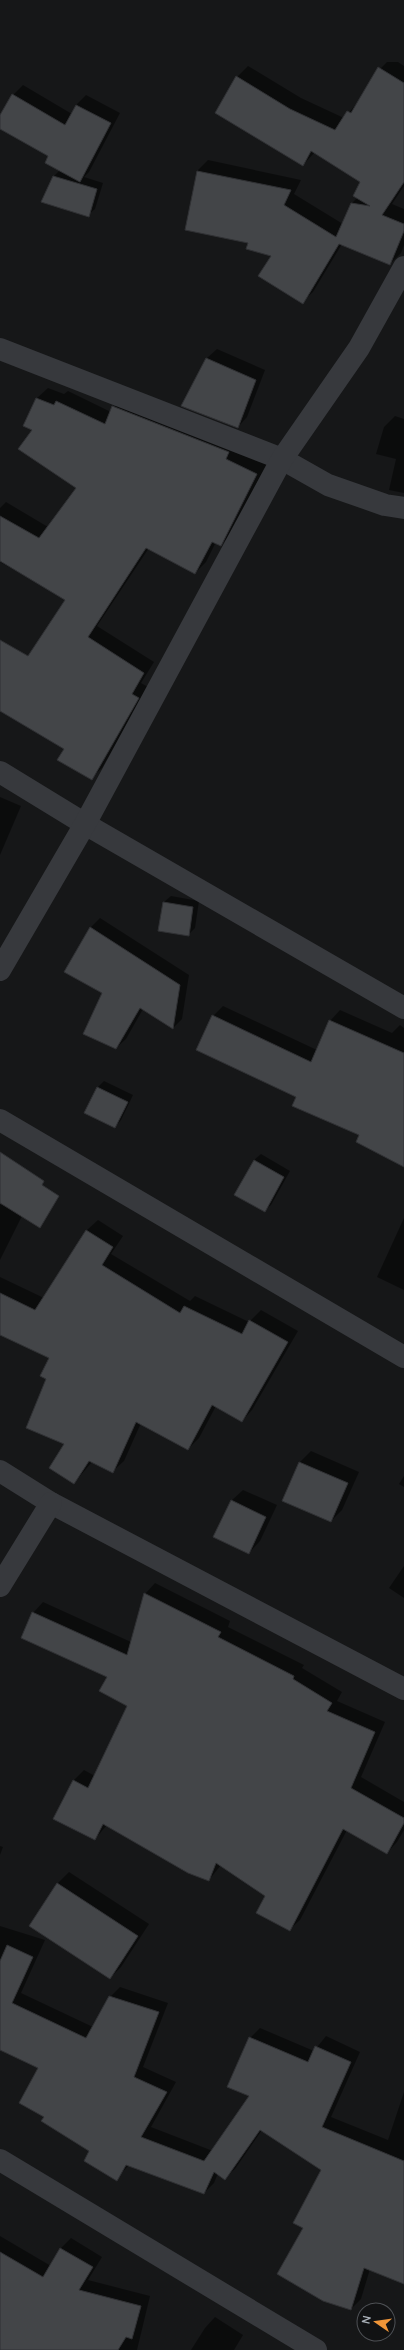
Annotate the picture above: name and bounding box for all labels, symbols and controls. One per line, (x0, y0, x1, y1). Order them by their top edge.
north arrow (356, 2302, 396, 2342)
text: N (358, 2314, 374, 2325)

